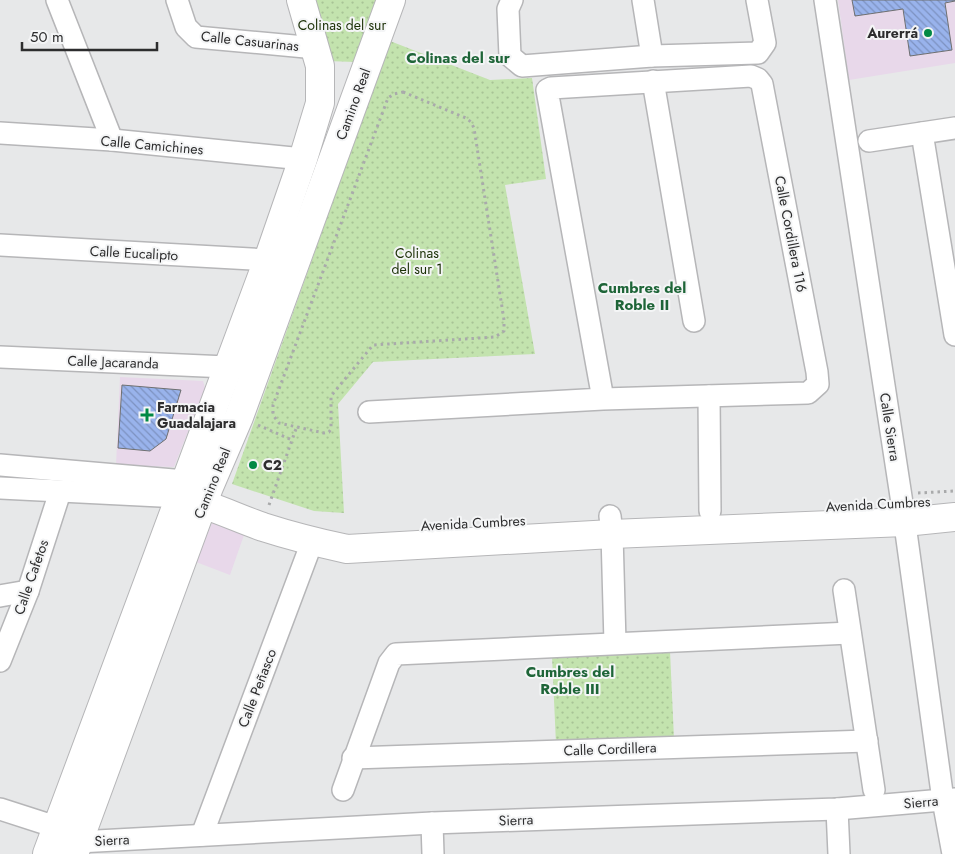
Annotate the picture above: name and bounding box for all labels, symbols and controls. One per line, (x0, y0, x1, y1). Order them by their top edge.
park label: Colinas del sur (298, 15, 386, 35)
scale bar (22, 20, 158, 52)
place label: Aurerrá (866, 23, 918, 43)
text: 50 m (30, 26, 64, 48)
street label: Calle Casuarinas (200, 26, 300, 56)
marker: Aurerrá (922, 27, 934, 39)
district label: Colinas del sur (406, 47, 511, 69)
street label: Camino Real (331, 65, 375, 143)
street label: Calle Camichines (100, 131, 204, 159)
street label: Calle Cordillera 116 (770, 174, 812, 294)
street label: Calle Eucalipto (89, 241, 179, 265)
park label: Colinas del sur 1 (392, 243, 442, 279)
district label: Cumbres del Roble II (598, 277, 686, 316)
street label: Calle Jacaranda (67, 350, 159, 374)
street label: Calle Sierra (875, 391, 905, 463)
place label: Farmacia Guadalajara (157, 397, 236, 433)
marker: Farmacia Guadalajara (141, 409, 153, 421)
street label: Camino Real (189, 444, 235, 522)
place label: C2 (263, 455, 282, 475)
marker: C2 (247, 459, 259, 471)
street label: Avenida Cumbres (825, 491, 931, 517)
street label: Avenida Cumbres (420, 510, 526, 536)
street label: Calle Cafetos (9, 536, 53, 617)
street label: Calle Peñasco (233, 645, 281, 730)
district label: Cumbres del Roble III (526, 661, 614, 700)
street label: Calle Cordillera (563, 737, 657, 761)
street label: Sierra (903, 791, 939, 813)
street label: Sierra (498, 809, 534, 831)
street label: Sierra (94, 829, 130, 851)

